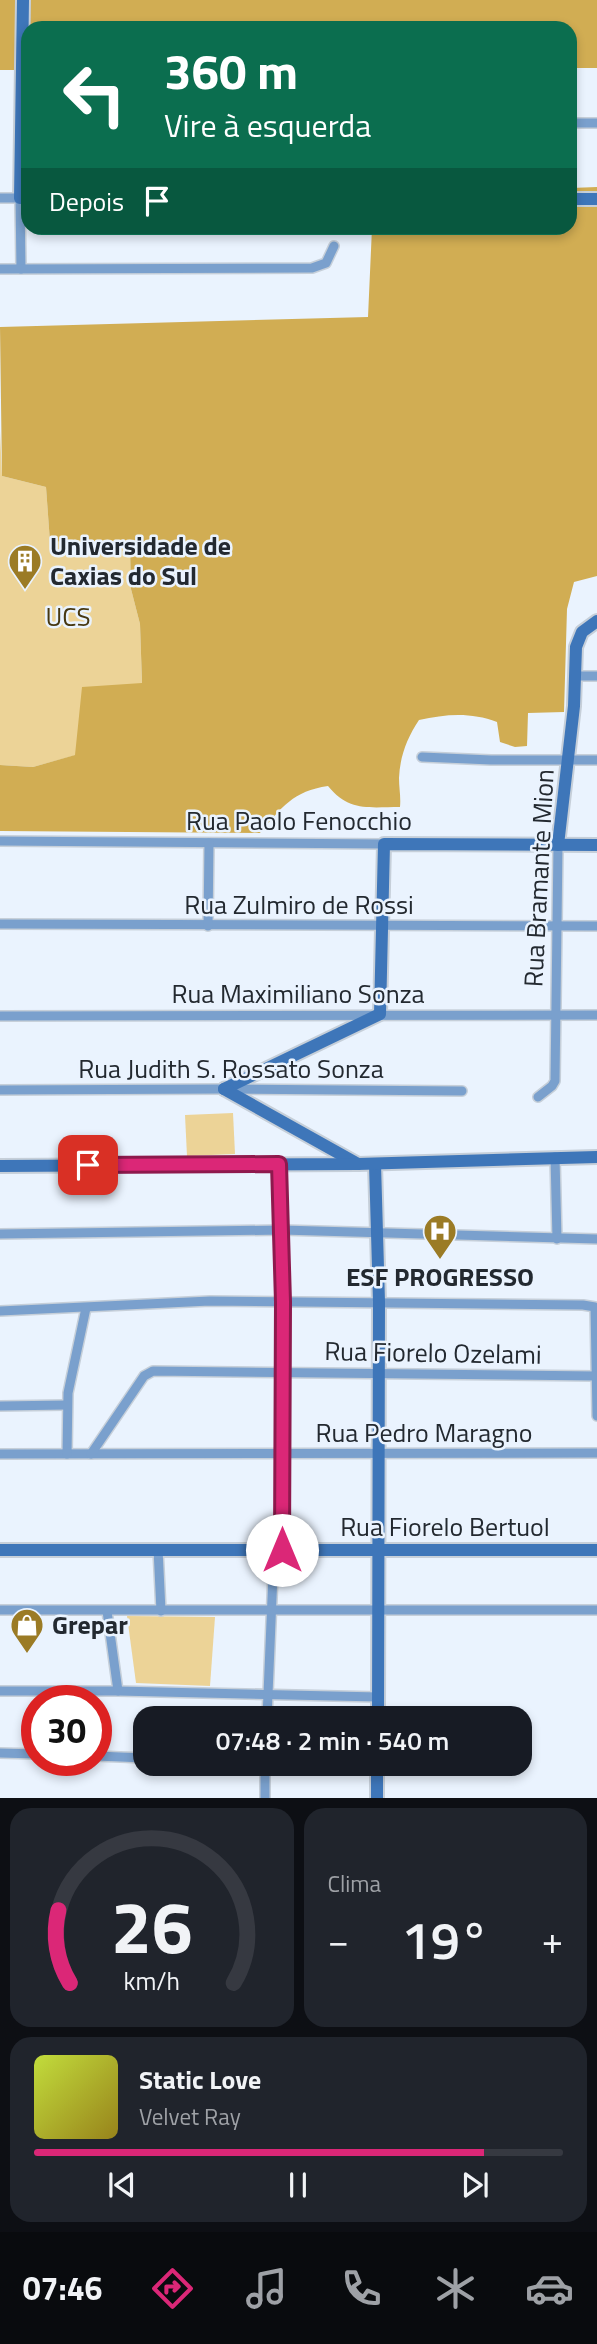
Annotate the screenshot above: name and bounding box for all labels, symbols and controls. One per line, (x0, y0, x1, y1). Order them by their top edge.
text: 360 m (164, 33, 298, 108)
icon: left (49, 49, 140, 140)
text: Vire à esquerda (164, 101, 371, 149)
text: Depois (49, 182, 124, 221)
icon: arrive (138, 182, 176, 220)
place label: Universidade de Caxias do Sul (50, 526, 231, 595)
building icon: Universidade de Caxias do Sul (6, 542, 44, 591)
park label: UCS (46, 597, 90, 636)
street label: Rua Bramante Mion (513, 768, 564, 988)
street label: Rua Paolo Fenocchio (186, 801, 412, 840)
street label: Rua Zulmiro de Rossi (184, 885, 414, 924)
street label: Rua Maximiliano Sonza (171, 974, 425, 1013)
street label: Rua Judith S. Rossato Sonza (78, 1049, 384, 1088)
pin (58, 1135, 118, 1195)
icon: arrive (69, 1146, 107, 1184)
hospital icon: ESF PROGRESSO (421, 1212, 459, 1261)
place label: ESF PROGRESSO (346, 1257, 534, 1296)
street label: Rua Fiorelo Ozelami (324, 1331, 542, 1374)
street label: Rua Pedro Maragno (316, 1413, 532, 1452)
street label: Rua Fiorelo Bertuol (340, 1507, 550, 1546)
position arrow (245, 1513, 319, 1587)
place label: Grepar (52, 1605, 128, 1644)
shop icon: Grepar (8, 1606, 46, 1655)
speed limit sign: 30 (21, 1685, 112, 1776)
text: 07:48 · 2 min · 540 m (216, 1721, 449, 1760)
text: Clima (328, 1866, 381, 1901)
text: 26 (111, 1872, 193, 1982)
text: 19° (402, 1900, 489, 1979)
text: − (328, 1911, 349, 1969)
text: + (542, 1911, 563, 1969)
text: km/h (123, 1962, 180, 2000)
text: Static Love (139, 2060, 261, 2099)
text: Velvet Ray (139, 2099, 241, 2134)
icon: previous (103, 2166, 141, 2204)
icon: pause (279, 2166, 317, 2204)
icon: next (456, 2166, 494, 2204)
text: 07:46 (23, 2264, 103, 2312)
icon: directions (148, 2264, 197, 2313)
icon: music (242, 2264, 291, 2313)
icon: phone (337, 2264, 386, 2313)
icon: climate (431, 2264, 480, 2313)
icon: car (525, 2264, 574, 2313)

